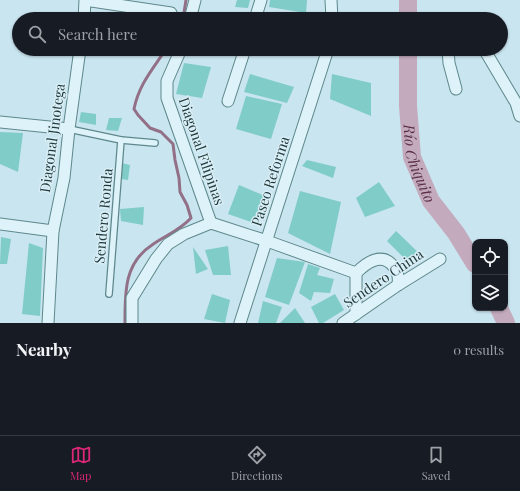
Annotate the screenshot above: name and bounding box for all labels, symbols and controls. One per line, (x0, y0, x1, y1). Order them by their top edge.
search box (12, 12, 508, 56)
icon: search (26, 23, 48, 45)
text: Search here (58, 24, 137, 44)
street label: Diagonal Jinotega (35, 82, 69, 194)
street label: Diagonal Filipinas (175, 95, 229, 207)
water label: Río Chiquito (399, 123, 440, 205)
street label: Paseo Reforma (247, 134, 293, 228)
street label: Sendero Ronda (89, 168, 117, 264)
map controls (472, 239, 508, 311)
button: locate (472, 239, 508, 275)
street label: Sendero China (339, 244, 427, 312)
button: layers (472, 275, 508, 311)
text: Nearby (16, 338, 71, 360)
text: 0 results (453, 341, 504, 358)
tab: Map (70, 444, 92, 483)
tab: Directions (231, 444, 282, 483)
tab: Saved (422, 444, 450, 483)

